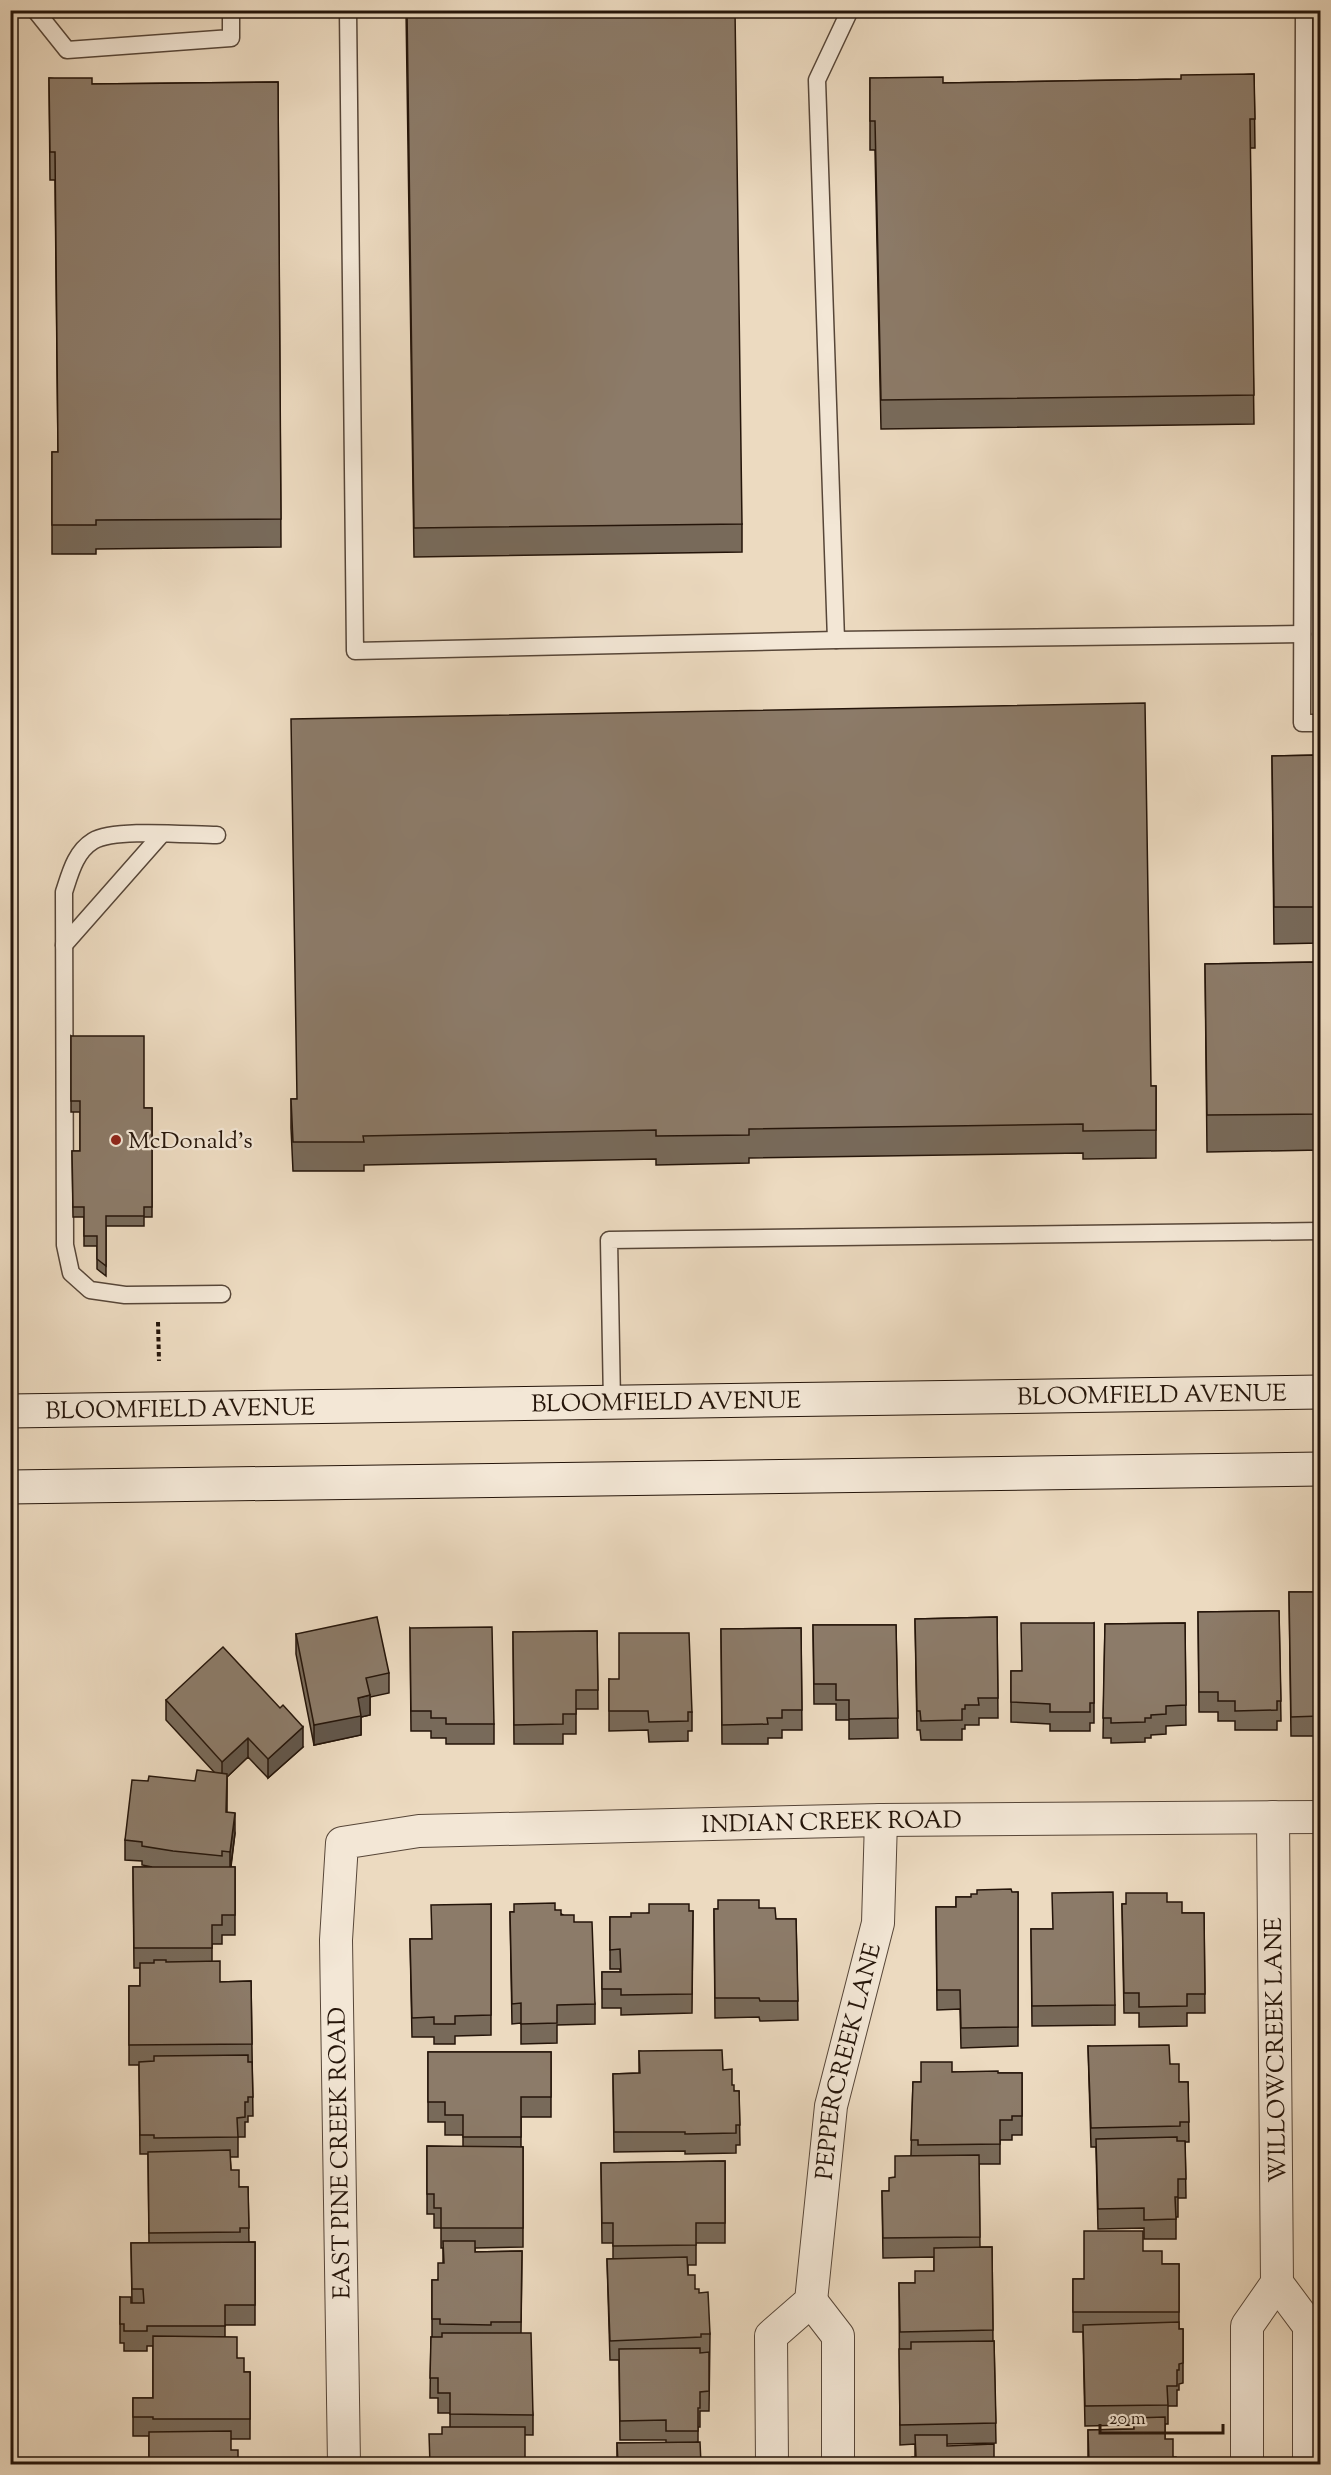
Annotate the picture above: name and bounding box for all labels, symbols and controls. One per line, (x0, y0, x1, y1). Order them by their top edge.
place label: McDonald's (128, 1125, 253, 1159)
marker: McDonald's (109, 1133, 123, 1147)
street label: BLOOMFIELD AVENUE (1017, 1377, 1288, 1415)
street label: BLOOMFIELD AVENUE (531, 1385, 802, 1422)
street label: BLOOMFIELD AVENUE (45, 1392, 316, 1429)
street label: INDIAN CREEK ROAD (701, 1804, 962, 1843)
street label: WILLOWCREEK LANE (1258, 1917, 1296, 2183)
street label: PEPPERCREEK LANE (809, 1939, 891, 2182)
street label: EAST PINE CREEK ROAD (321, 2006, 361, 2299)
scale bar (1100, 2397, 1223, 2435)
text: 20 m (1109, 2407, 1146, 2433)

